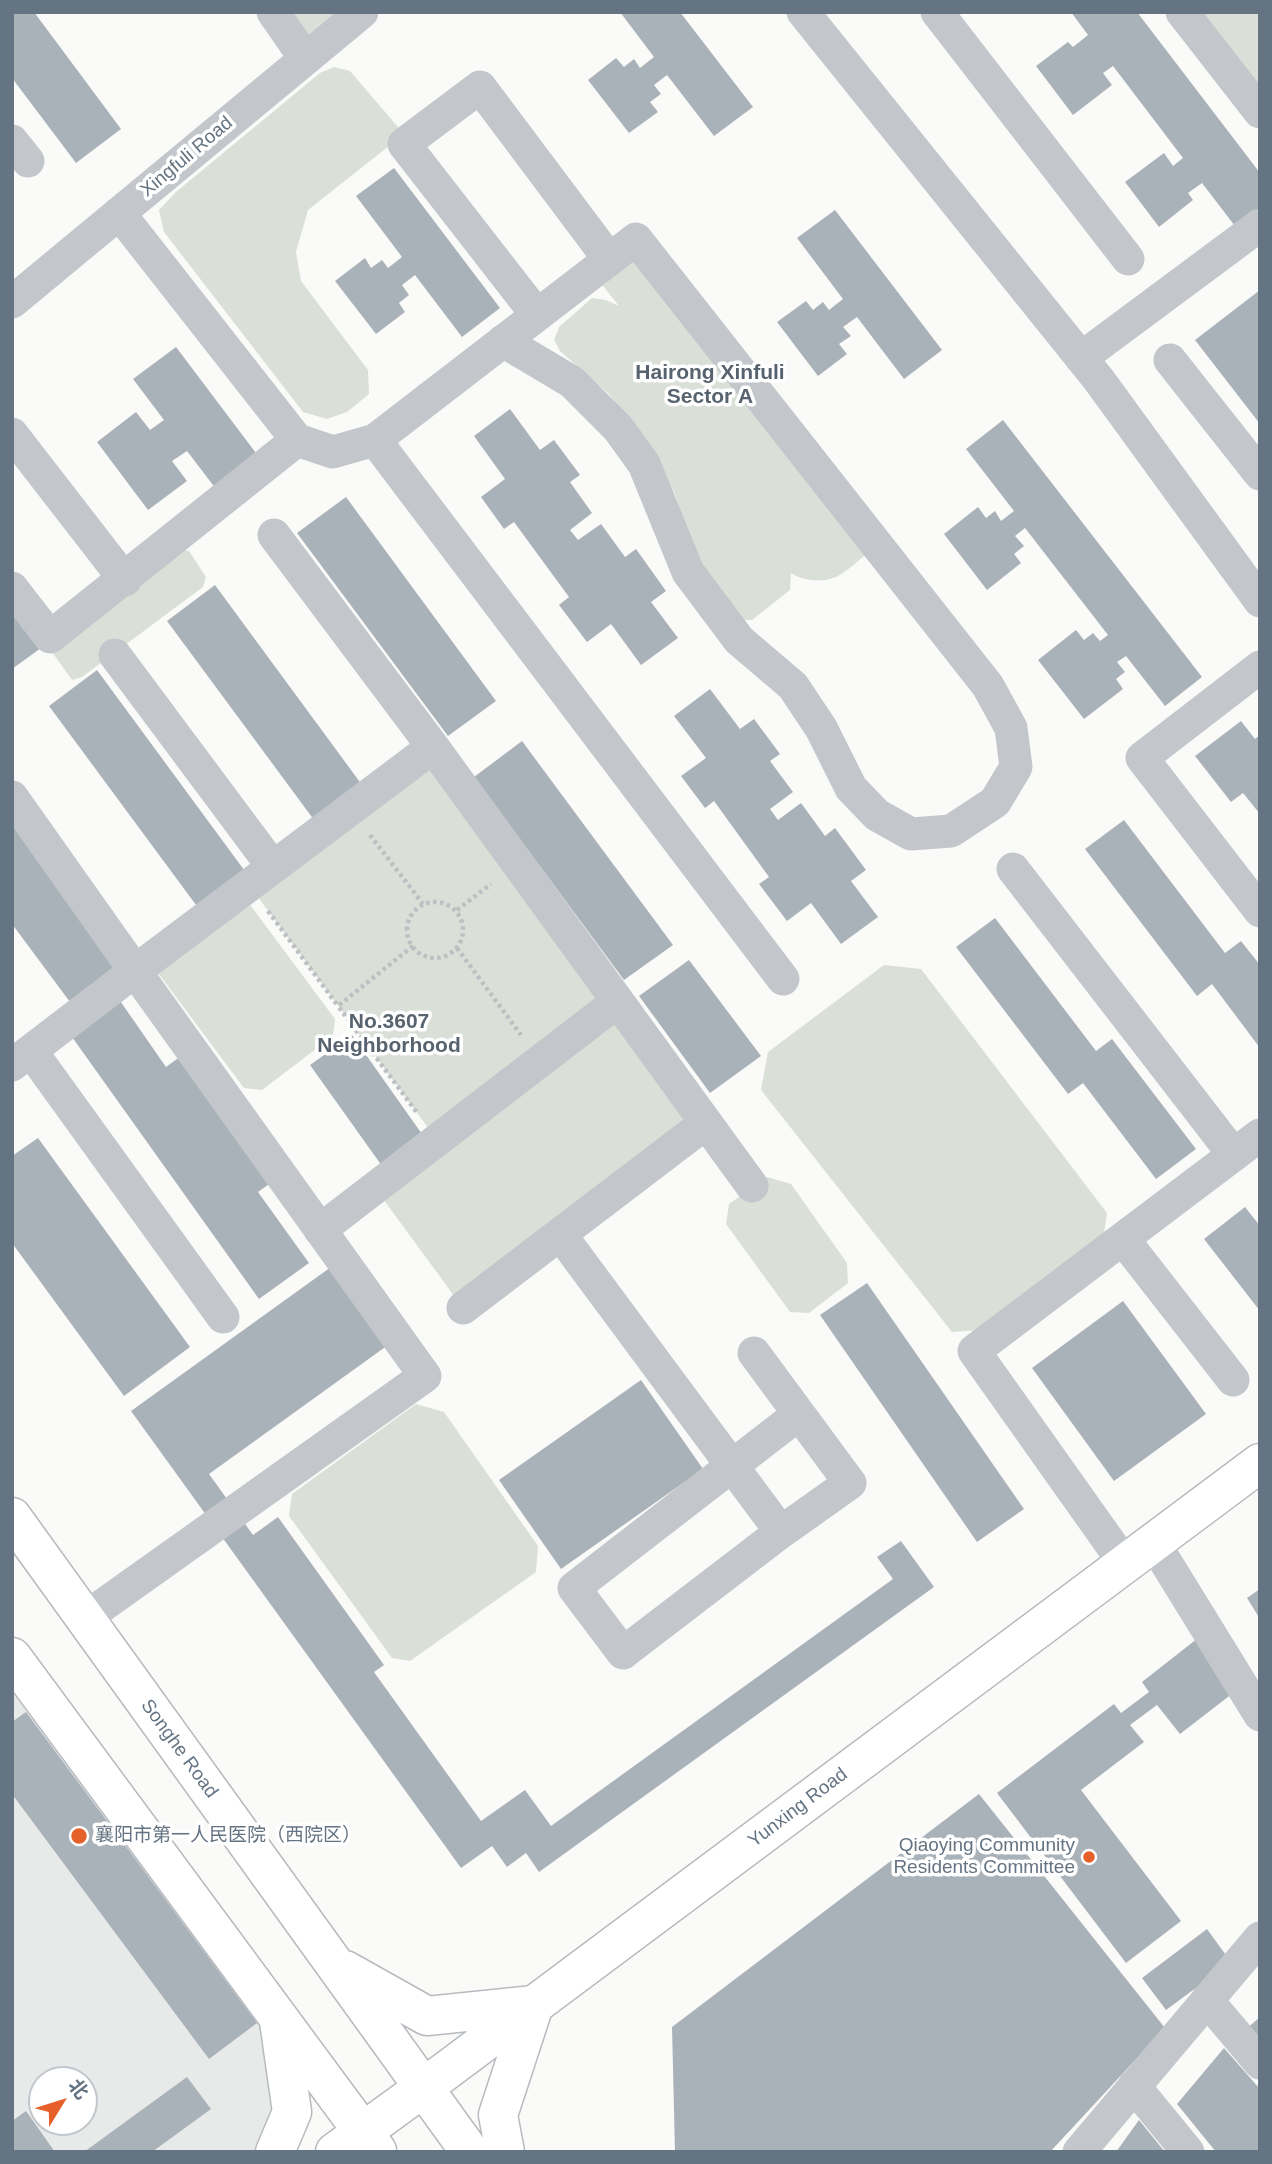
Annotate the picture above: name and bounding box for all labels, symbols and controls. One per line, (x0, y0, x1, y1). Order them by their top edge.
street label: Xingfuli Road (136, 112, 238, 202)
district label: Hairong Xinfuli Sector A (635, 360, 785, 410)
district label: No.3607 Neighborhood (317, 1009, 461, 1059)
street label: Songhe Road (136, 1695, 222, 1803)
street label: Yunxing Road (744, 1763, 852, 1853)
place label: 襄阳市第一人民医院（西院区） (95, 1825, 361, 1847)
marker: 襄阳市第一人民医院（西院区） (69, 1826, 89, 1846)
place label: Qiaoying Community Residents Committee (893, 1835, 1075, 1879)
marker: Qiaoying Community Residents Committee (1081, 1849, 1097, 1865)
north arrow (28, 2066, 98, 2136)
text: 北 (64, 2075, 92, 2103)

